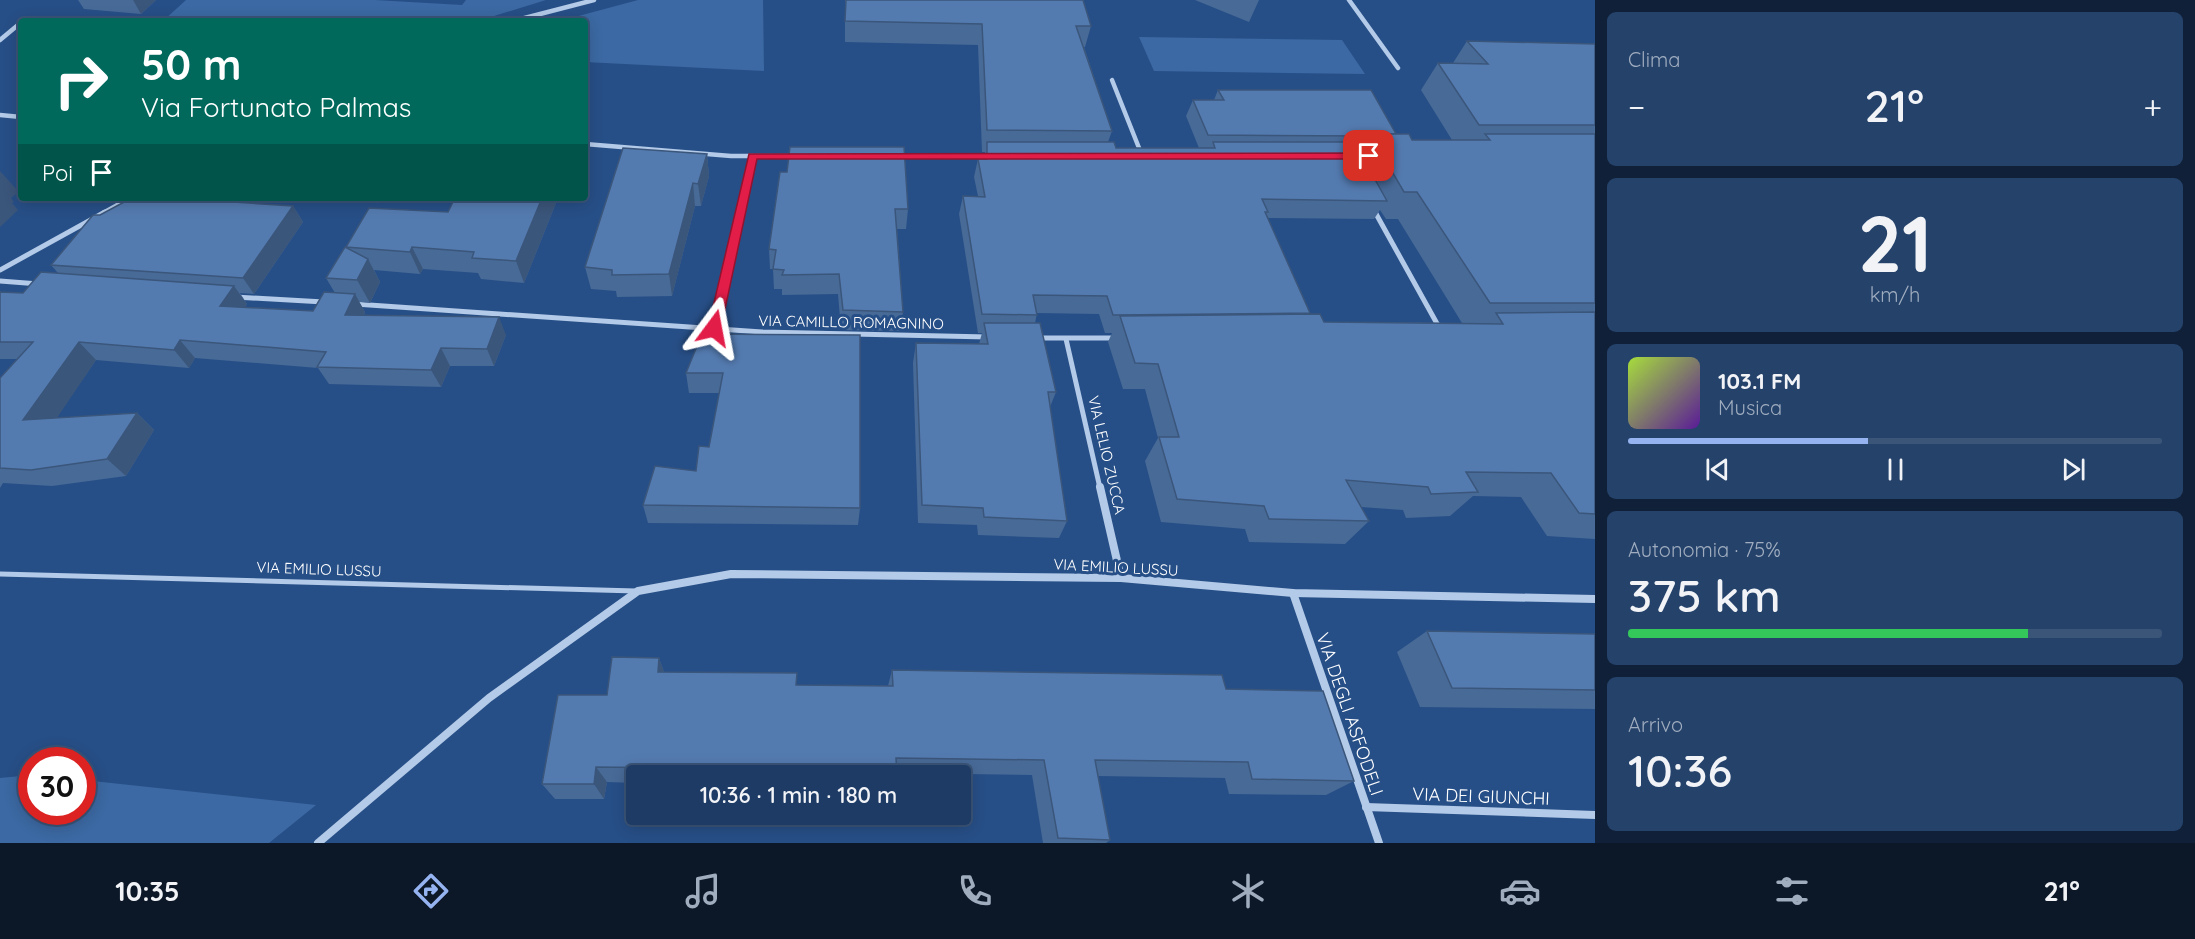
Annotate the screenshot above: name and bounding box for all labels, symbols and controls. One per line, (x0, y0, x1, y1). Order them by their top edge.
text: 50 m (141, 38, 241, 91)
icon: right (42, 42, 120, 120)
text: Clima (1628, 47, 1680, 72)
text: 21° (1865, 77, 1924, 133)
text: − (1628, 86, 1645, 127)
text: + (2143, 86, 2162, 127)
text: Via Fortunato Palmas (141, 90, 411, 124)
pin (1343, 130, 1394, 181)
icon: arrive (1352, 139, 1385, 172)
icon: arrive (85, 156, 118, 189)
text: Poi (42, 159, 73, 187)
text: 21 (1858, 194, 1932, 292)
text: km/h (1870, 282, 1920, 307)
position arrow (682, 296, 746, 360)
street label: VIA CAMILLO ROMAGNINO (758, 311, 944, 333)
text: 103.1 FM (1718, 367, 1801, 395)
street label: VIA LELIO ZUCCA (1084, 394, 1130, 516)
text: Musica (1718, 395, 1782, 420)
icon: previous (1701, 453, 1734, 486)
icon: pause (1879, 453, 1912, 486)
icon: next (2057, 453, 2090, 486)
text: Autonomia · 75% (1628, 537, 1781, 562)
street label: VIA EMILIO LUSSU (1053, 554, 1179, 580)
street label: VIA EMILIO LUSSU (256, 557, 382, 581)
text: 375 km (1628, 567, 1781, 623)
street label: VIA DEGLI ASFODELI (1311, 630, 1389, 798)
text: Arrivo (1628, 712, 1683, 737)
text: 10:36 (1628, 742, 1732, 798)
speed limit sign: 30 (18, 747, 96, 825)
text: 10:36 · 1 min · 180 m (700, 781, 897, 809)
street label: VIA DEI GIUNCHI (1412, 782, 1550, 810)
icon: directions (410, 870, 452, 912)
icon: music (682, 870, 724, 912)
icon: phone (954, 870, 996, 912)
icon: climate (1227, 870, 1269, 912)
icon: car (1499, 870, 1541, 912)
icon: filters (1771, 870, 1813, 912)
text: 10:35 (115, 874, 180, 908)
text: 21° (2043, 874, 2080, 908)

